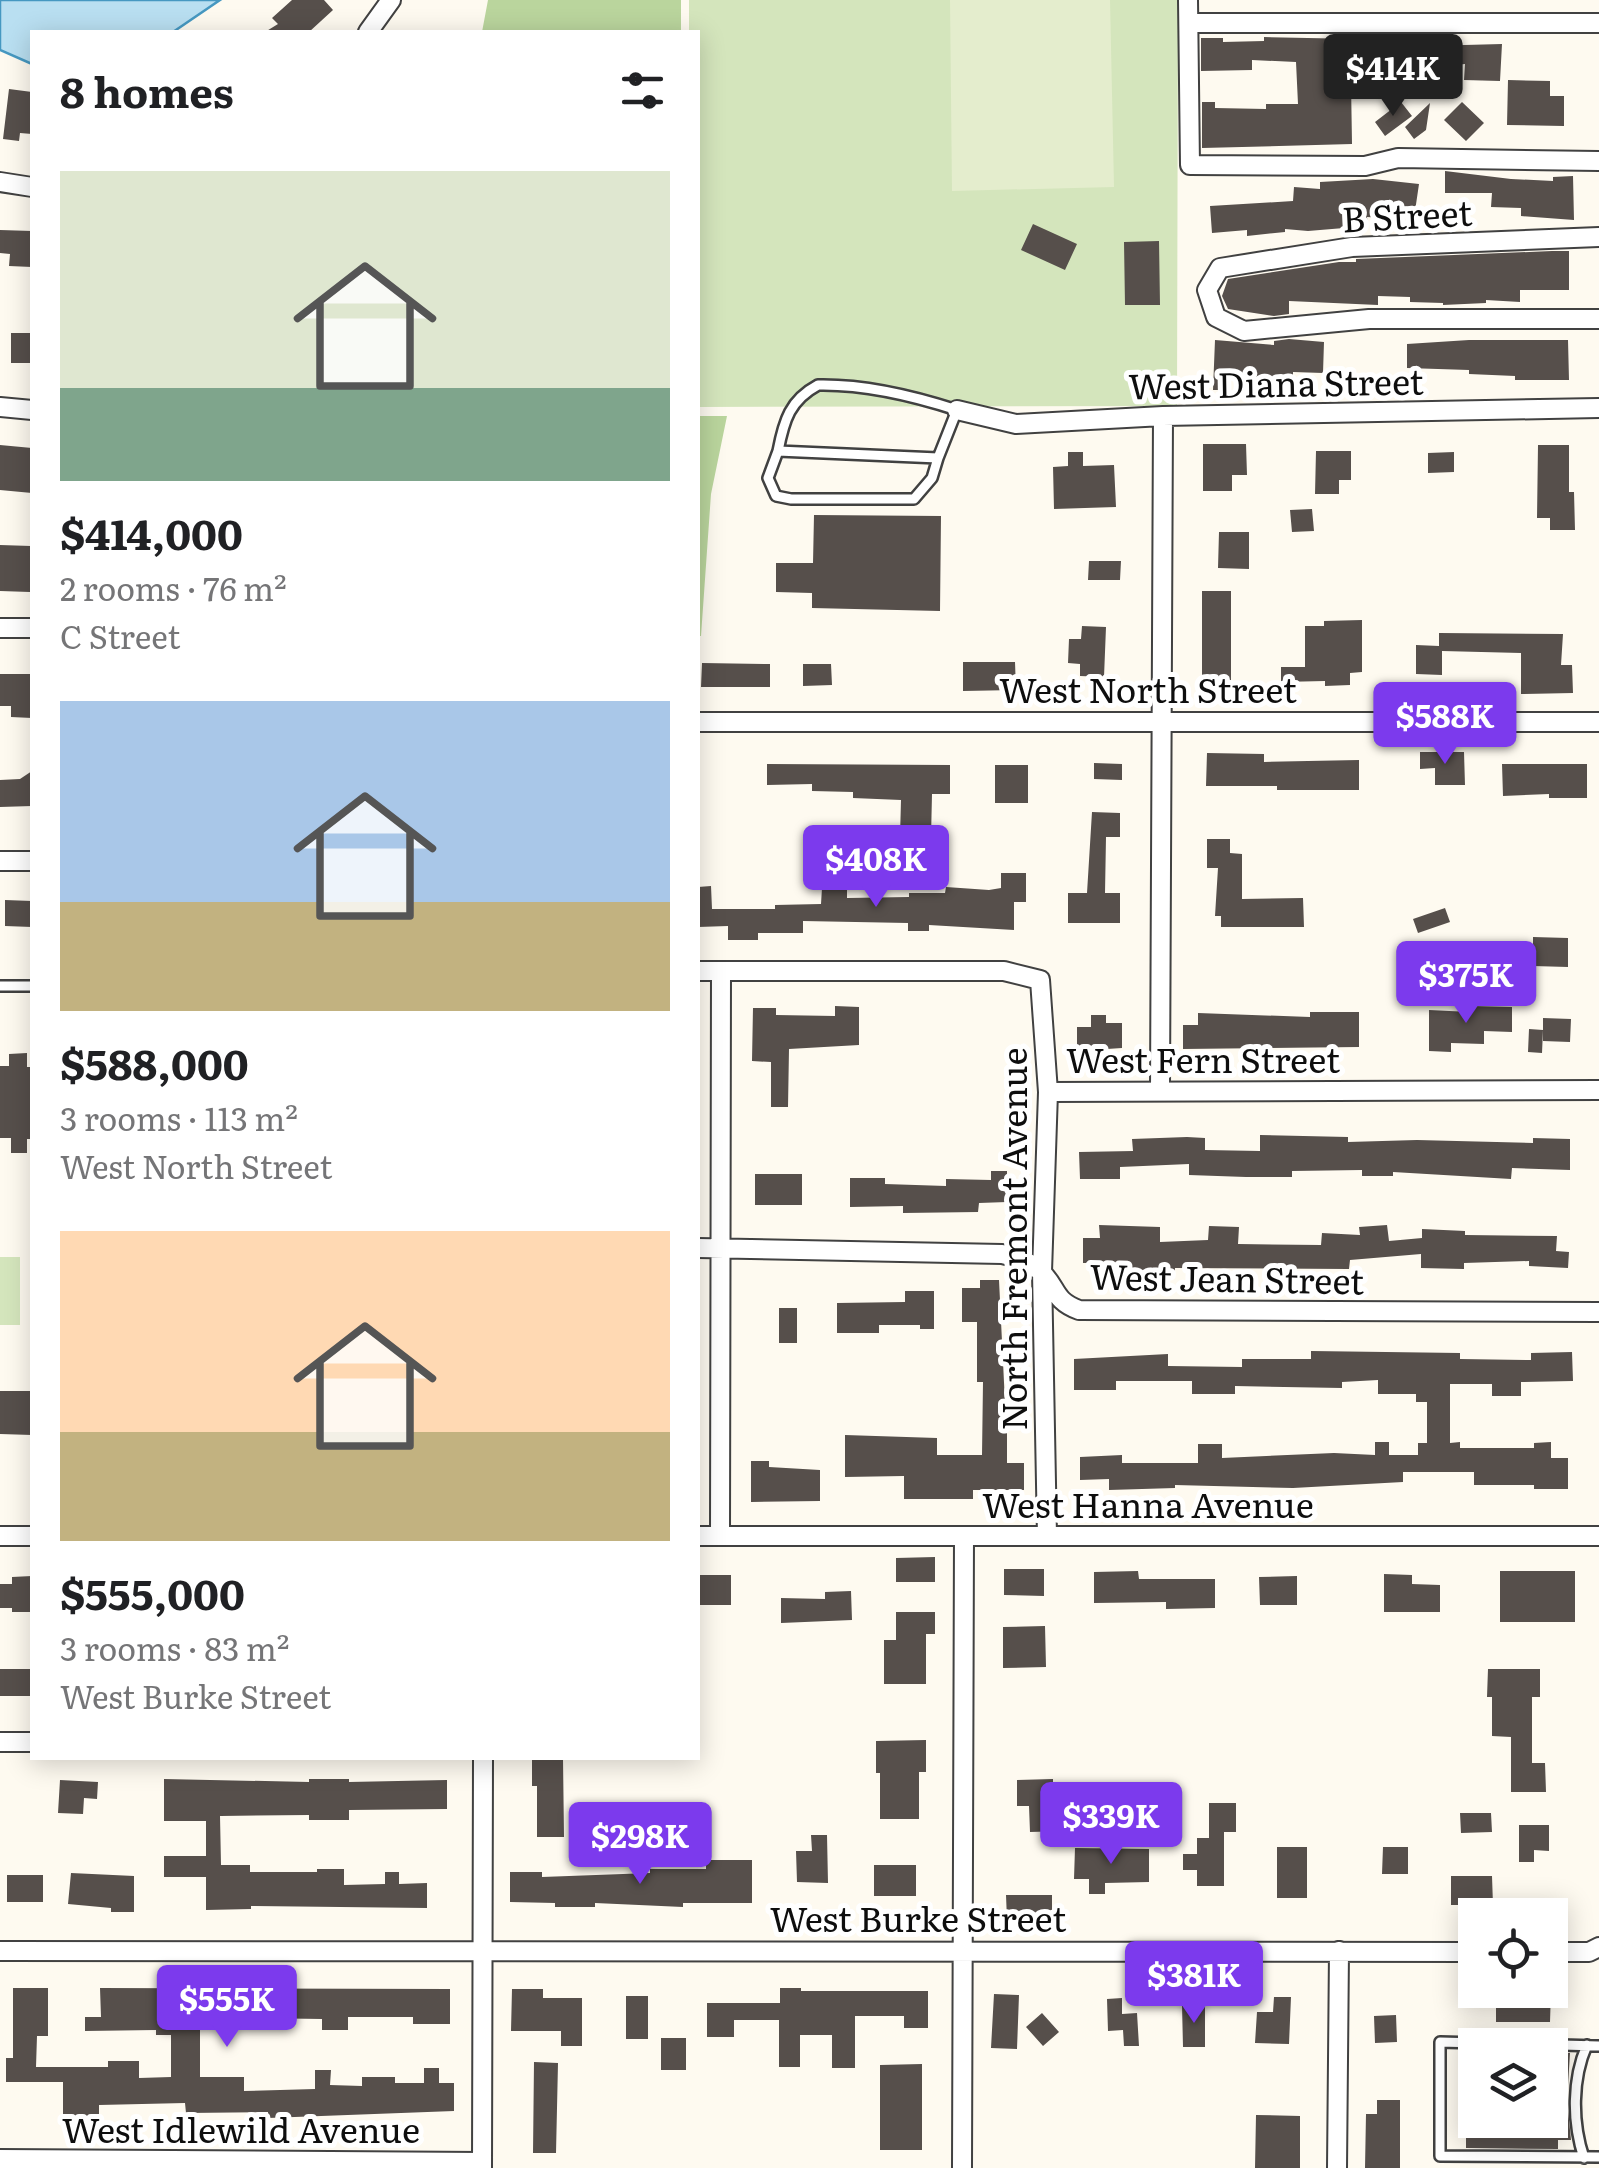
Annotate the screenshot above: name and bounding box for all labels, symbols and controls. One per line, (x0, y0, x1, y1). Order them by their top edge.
pin: $414K (1323, 34, 1463, 119)
text: $414K (1346, 42, 1440, 90)
text: 8 homes (60, 59, 234, 121)
icon: filters (615, 63, 670, 118)
street label: B Street (1341, 185, 1473, 243)
icon: home (275, 236, 455, 416)
street label: West Diana Street (1128, 353, 1424, 411)
text: $414,000 (60, 501, 243, 563)
text: 2 rooms · 76 m² (60, 563, 287, 611)
text: C Street (60, 611, 180, 659)
street label: West North Street (999, 662, 1297, 714)
pin: $588K (1375, 682, 1515, 767)
text: $588K (1395, 690, 1495, 738)
icon: home (275, 766, 455, 946)
pin: $408K (806, 825, 946, 910)
text: $408K (825, 833, 927, 881)
pin: $375K (1396, 941, 1536, 1026)
text: $375K (1418, 949, 1514, 997)
text: $588,000 (60, 1031, 249, 1093)
street label: West Fern Street (1066, 1032, 1340, 1084)
street label: North Fremont Avenue (986, 1047, 1038, 1431)
text: 3 rooms · 113 m² (60, 1093, 298, 1141)
text: West North Street (60, 1141, 332, 1189)
street label: West Jean Street (1089, 1249, 1365, 1305)
icon: home (275, 1296, 455, 1476)
street label: West Hanna Avenue (982, 1477, 1314, 1529)
text: $555,000 (60, 1561, 245, 1623)
text: 3 rooms · 83 m² (60, 1623, 290, 1671)
text: West Burke Street (60, 1671, 331, 1719)
pin: $339K (1041, 1782, 1181, 1867)
text: $339K (1062, 1790, 1160, 1838)
pin: $298K (570, 1802, 710, 1887)
text: $298K (591, 1810, 689, 1858)
street label: West Burke Street (770, 1891, 1066, 1943)
map controls (1458, 1898, 1568, 2138)
button: locate (1458, 1898, 1568, 2008)
pin: $381K (1124, 1941, 1264, 2026)
text: $381K (1147, 1949, 1241, 1997)
pin: $555K (157, 1965, 297, 2050)
text: $555K (179, 1973, 275, 2021)
button: layers (1458, 2028, 1568, 2138)
street label: West Idlewild Avenue (62, 2102, 420, 2154)

